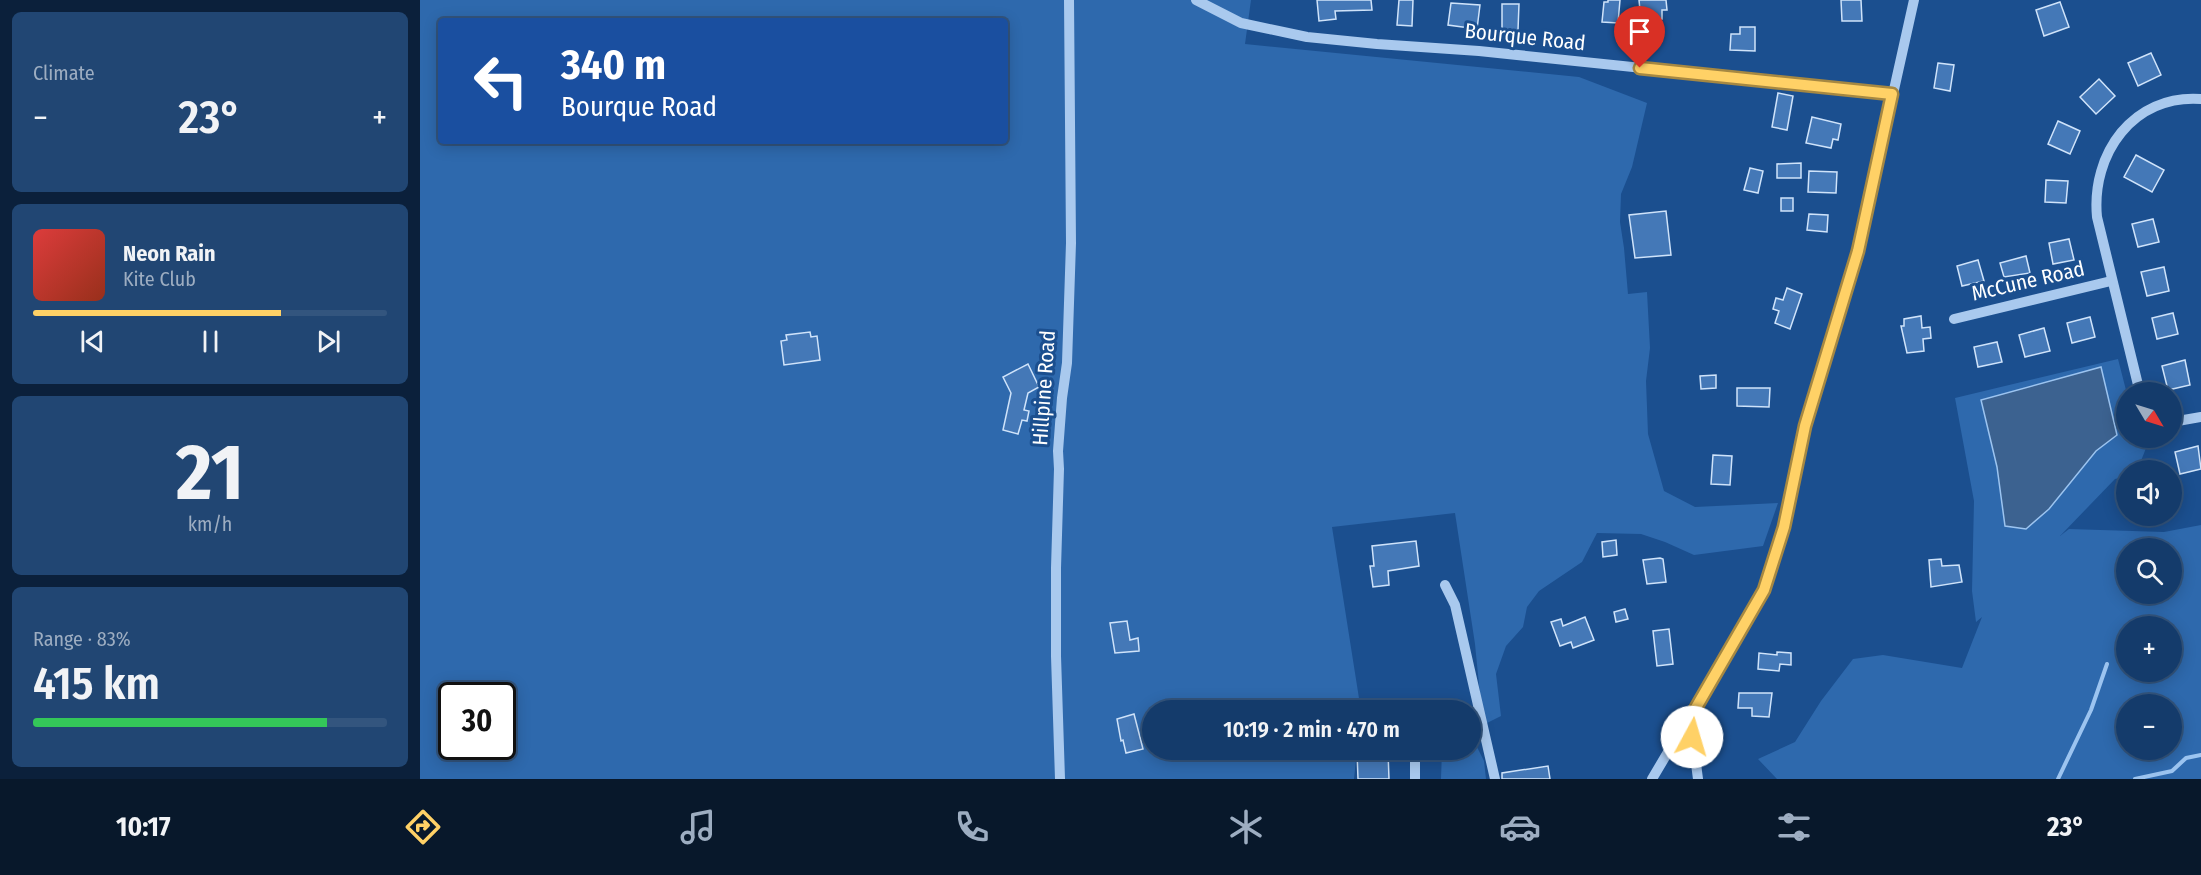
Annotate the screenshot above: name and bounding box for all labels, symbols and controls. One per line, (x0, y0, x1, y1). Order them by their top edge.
pin (1614, 6, 1665, 68)
icon: arrive (1623, 15, 1656, 48)
street label: Bourque Road (1463, 18, 1587, 56)
text: 340 m (561, 40, 666, 90)
icon: left (462, 42, 540, 120)
text: Climate (33, 61, 95, 85)
text: 23° (179, 91, 241, 145)
text: Bourque Road (561, 91, 717, 123)
text: − (33, 98, 48, 138)
text: + (372, 98, 387, 138)
text: Neon Rain (123, 240, 216, 267)
street label: McCune Road (1969, 255, 2087, 307)
text: Kite Club (123, 267, 196, 291)
icon: previous (76, 325, 109, 358)
icon: pause (194, 325, 227, 358)
icon: next (312, 325, 345, 358)
street label: Hillpine Road (1027, 329, 1061, 447)
north arrow (2116, 382, 2182, 448)
map controls (2116, 382, 2182, 760)
text: 21 (176, 426, 244, 520)
button: sound (2116, 460, 2182, 526)
text: km/h (188, 512, 232, 536)
button: search (2116, 538, 2182, 604)
button: + (2116, 616, 2182, 682)
text: Range · 83% (33, 627, 131, 651)
text: 415 km (33, 657, 160, 711)
speed limit sign: 30 (438, 682, 516, 760)
button: − (2116, 694, 2182, 760)
position arrow (1660, 705, 1724, 769)
text: 10:19 · 2 min · 470 m (1223, 716, 1400, 743)
icon: directions (402, 806, 444, 848)
icon: music (677, 806, 719, 848)
icon: phone (951, 806, 993, 848)
icon: climate (1225, 806, 1267, 848)
icon: car (1499, 806, 1541, 848)
icon: filters (1773, 806, 1815, 848)
text: 10:17 (116, 811, 170, 843)
text: 23° (2047, 811, 2085, 843)

